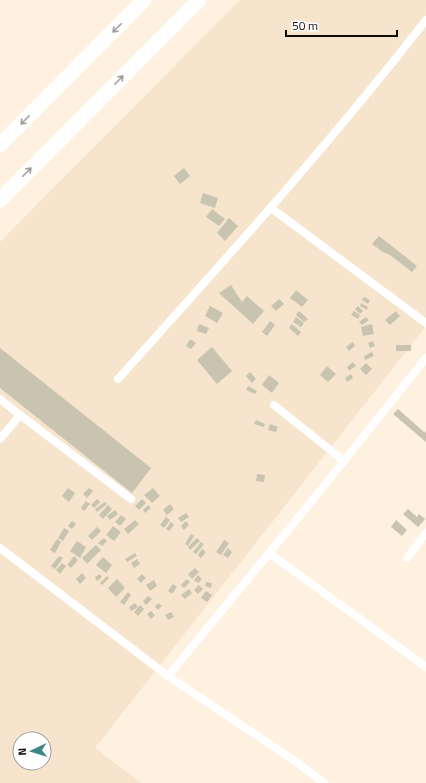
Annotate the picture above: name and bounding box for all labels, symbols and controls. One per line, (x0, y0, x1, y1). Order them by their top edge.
scale bar (286, 12, 397, 38)
text: 50 m (292, 16, 318, 35)
one-way arrow (112, 23, 122, 33)
one-way arrow (114, 75, 124, 85)
one-way arrow (20, 115, 30, 125)
one-way arrow (23, 167, 32, 177)
north arrow (12, 731, 52, 771)
text: N (14, 747, 30, 756)

